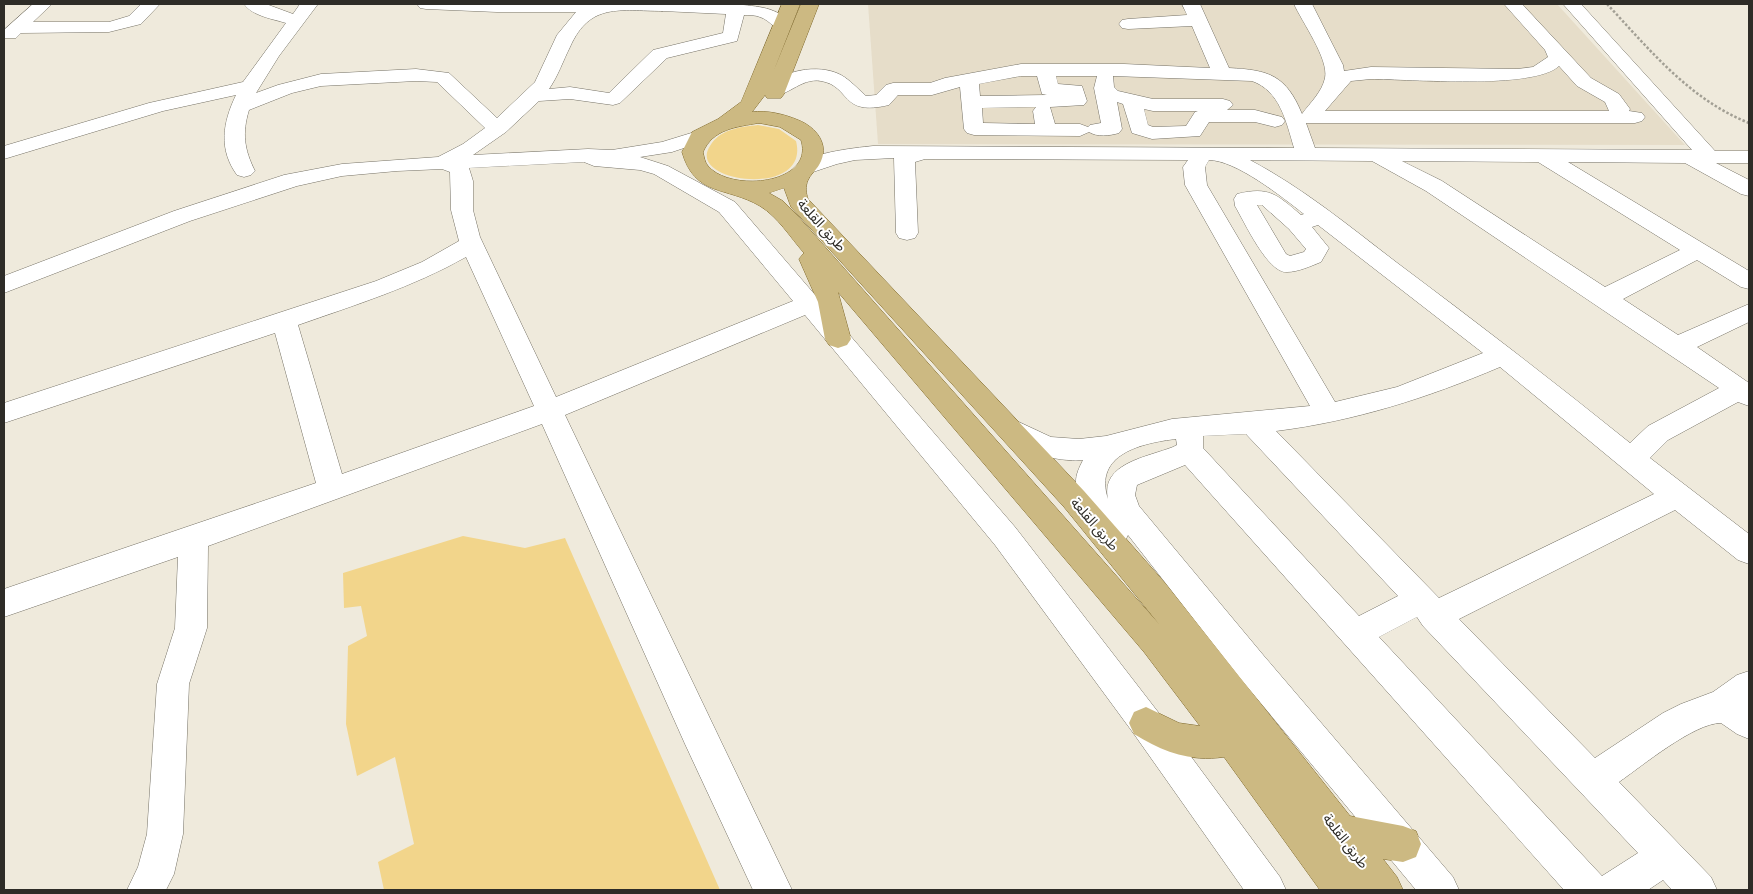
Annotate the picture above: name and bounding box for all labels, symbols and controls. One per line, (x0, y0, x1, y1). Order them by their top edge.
street label: طريق القلعة (793, 197, 848, 256)
street label: طريق القلعة (1066, 496, 1121, 555)
street label: طريق القلعة (1318, 812, 1371, 873)

